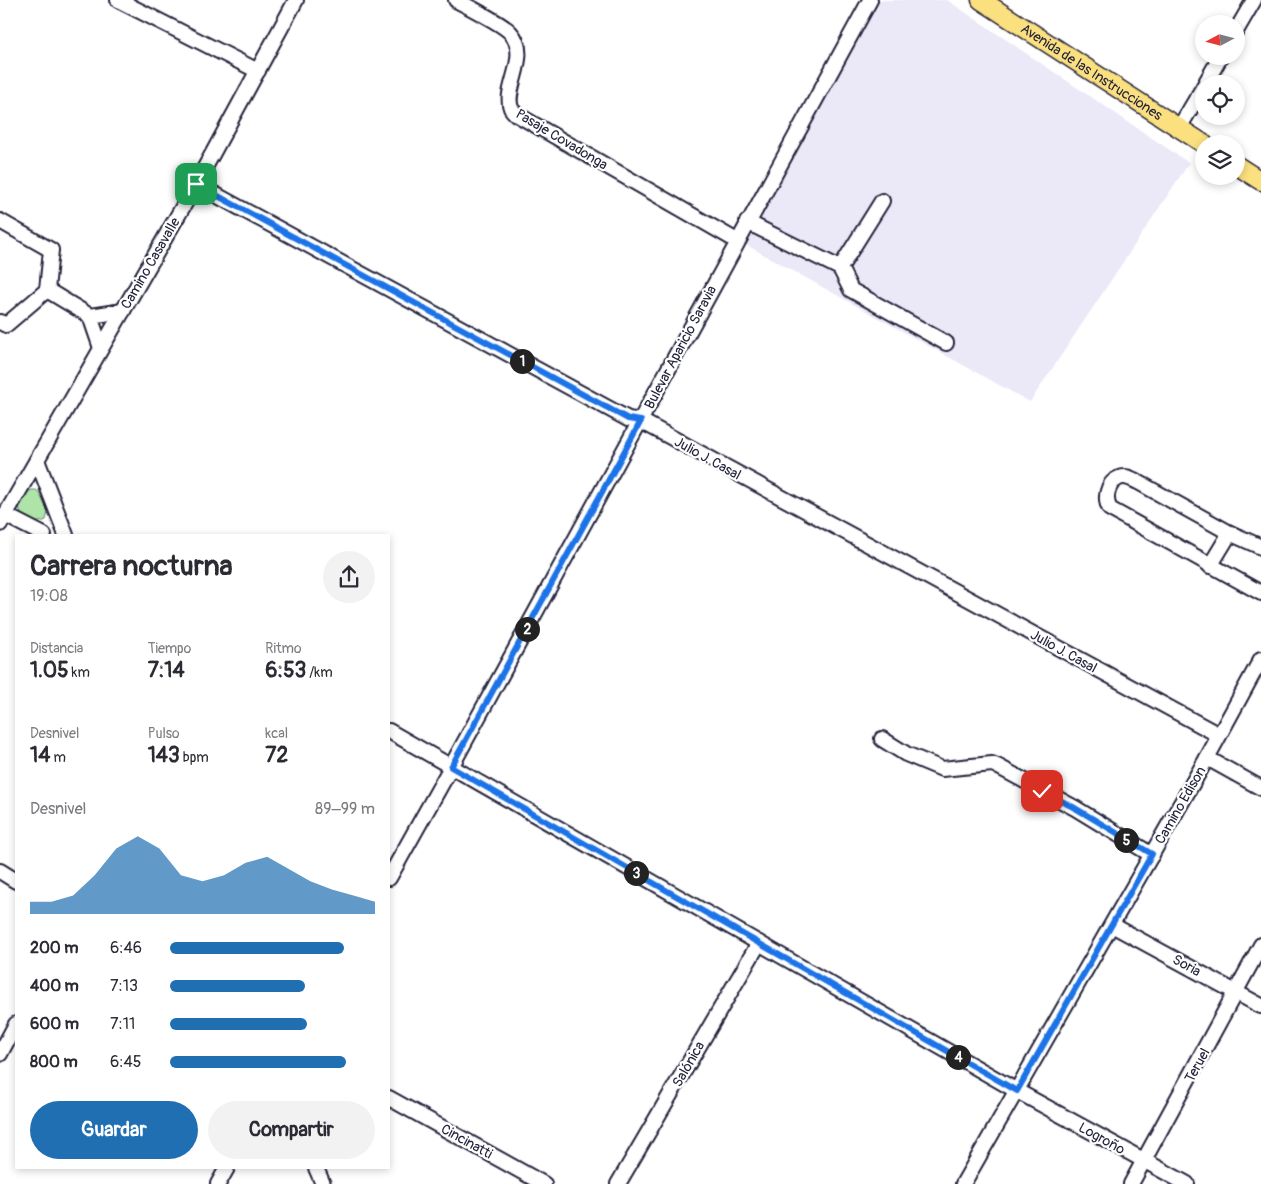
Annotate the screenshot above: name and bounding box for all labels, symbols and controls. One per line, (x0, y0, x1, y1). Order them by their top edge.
north arrow (1195, 15, 1245, 65)
map controls (1195, 15, 1245, 185)
street label: Avenida de las Instrucciones (1018, 20, 1166, 124)
button: locate (1195, 75, 1245, 125)
street label: Pasaje Covadonga (513, 105, 611, 174)
button: layers (1195, 135, 1245, 185)
pin (175, 163, 217, 205)
icon: arrive (182, 170, 210, 198)
street label: Camino Casavalle (117, 214, 184, 312)
street label: Bulevar Aparicio Saravia (641, 283, 720, 412)
pin: 1 (510, 348, 534, 374)
text: 1 (520, 353, 525, 370)
street label: Julio J. Casal (671, 433, 744, 484)
text: Carrera nocturna (30, 549, 233, 584)
button: share (323, 551, 375, 603)
text: 19:08 (30, 586, 68, 606)
pin: 2 (514, 616, 540, 642)
text: 2 (524, 621, 531, 638)
street label: Julio J. Casal (1027, 626, 1100, 677)
text: Distancia (30, 640, 83, 657)
text: Tiempo (148, 640, 191, 657)
text: Ritmo (265, 640, 302, 657)
text: 1.05 (30, 657, 69, 684)
text: 7:14 (148, 657, 185, 684)
text: 6:53 (265, 657, 306, 684)
text: km (69, 664, 90, 681)
text: /km (306, 664, 333, 681)
text: Desnivel (30, 725, 79, 742)
text: Pulso (148, 725, 180, 742)
text: kcal (265, 725, 288, 742)
text: 14 (30, 742, 50, 769)
text: 143 (148, 742, 180, 769)
text: 72 (265, 742, 288, 769)
text: m (50, 749, 66, 766)
text: bpm (180, 749, 209, 766)
street label: Camino Edison (1151, 763, 1210, 847)
pin (1021, 770, 1063, 812)
icon: check (1028, 777, 1056, 805)
text: Desnivel (30, 799, 86, 819)
text: 89–99 m (315, 799, 375, 819)
pin: 5 (1114, 828, 1138, 852)
text: 5 (1123, 832, 1130, 849)
pin: 3 (624, 860, 648, 886)
text: 3 (633, 865, 640, 882)
text: 200 m (30, 938, 78, 958)
text: 6:46 (110, 938, 142, 958)
street label: Soria (1170, 951, 1204, 980)
text: 400 m (30, 976, 79, 996)
text: 7:13 (110, 976, 138, 996)
text: 600 m (30, 1014, 79, 1034)
text: 7:11 (110, 1014, 135, 1034)
street label: Salónica (669, 1038, 708, 1090)
pin: 4 (946, 1044, 970, 1070)
street label: Teruel (1181, 1045, 1214, 1085)
text: 4 (954, 1049, 963, 1066)
text: 800 m (30, 1052, 78, 1072)
text: 6:45 (110, 1052, 142, 1072)
button: Guardar (30, 1101, 198, 1159)
button: Compartir (208, 1101, 375, 1159)
street label: Logroño (1076, 1119, 1128, 1158)
street label: Cincinatti (438, 1120, 496, 1163)

